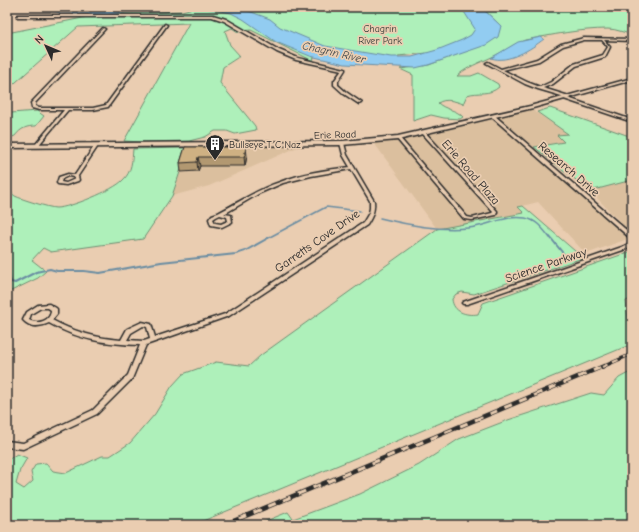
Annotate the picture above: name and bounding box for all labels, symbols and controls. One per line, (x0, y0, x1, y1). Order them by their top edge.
park label: Chagrin River Park (358, 23, 402, 47)
north arrow (26, 26, 66, 66)
text: N (32, 32, 46, 47)
water label: Chagrin River (301, 39, 367, 66)
street label: Erie Road (314, 128, 356, 142)
building icon: Bullseye T C Naz (204, 133, 226, 161)
street label: Erie Road Plaza (439, 137, 503, 207)
place label: Bullseye T C Naz (229, 139, 301, 151)
street label: Research Drive (535, 139, 603, 199)
street label: Garretts Cove Drive (272, 207, 362, 275)
street label: Science Parkway (503, 244, 589, 285)

